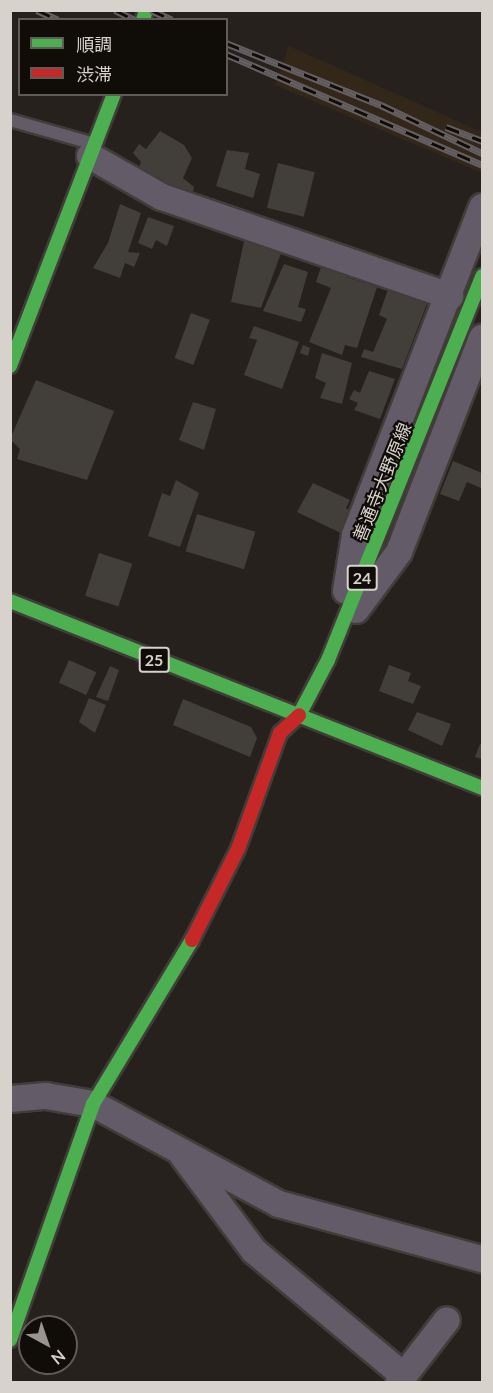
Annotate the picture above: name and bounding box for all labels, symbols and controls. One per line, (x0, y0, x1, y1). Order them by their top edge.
legend (18, 18, 228, 96)
text: 順調 (76, 33, 112, 55)
text: 渋滞 (76, 63, 112, 85)
street label: 善通寺大野原線 (348, 420, 416, 544)
road number: 24 (346, 565, 378, 591)
road number: 25 (138, 647, 170, 673)
north arrow (18, 1315, 78, 1375)
text: N (48, 1346, 69, 1369)

